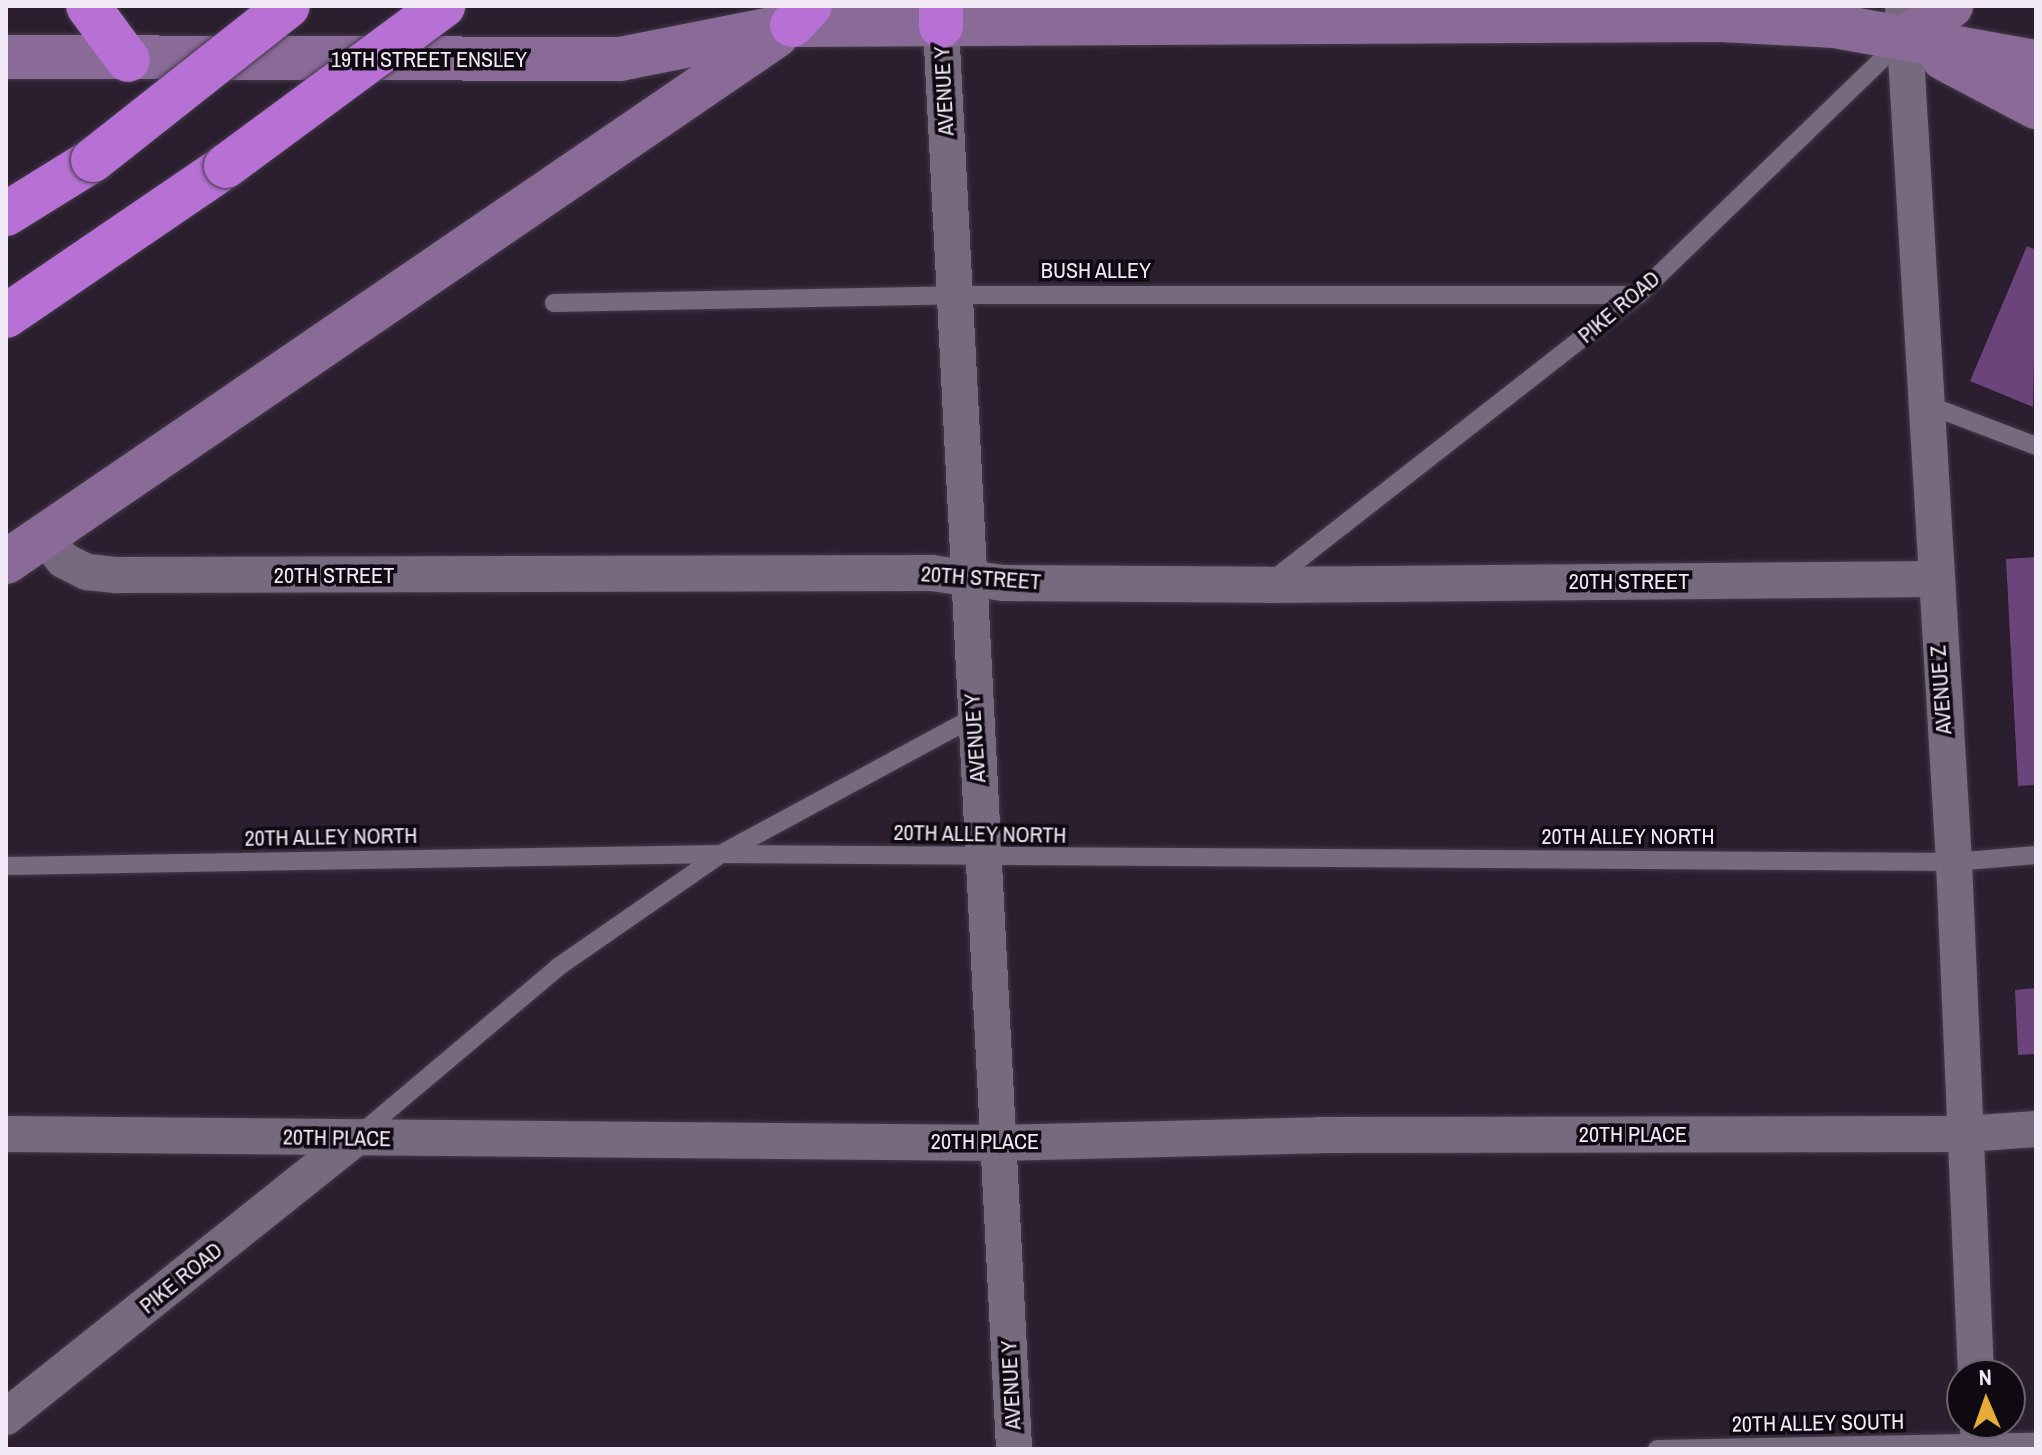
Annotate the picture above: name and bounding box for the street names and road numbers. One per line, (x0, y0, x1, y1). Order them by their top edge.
street label: AVENUE Y (928, 45, 960, 137)
street label: 19TH STREET ENSLEY (331, 47, 527, 73)
street label: BUSH ALLEY (1040, 258, 1152, 284)
street label: PIKE ROAD (1573, 265, 1665, 349)
street label: 20TH STREET (920, 561, 1042, 595)
street label: 20TH STREET (274, 563, 394, 589)
street label: 20TH STREET (1569, 569, 1689, 595)
street label: AVENUE Z (1925, 645, 1957, 735)
street label: AVENUE Y (959, 692, 991, 784)
street label: 20TH ALLEY NORTH (893, 819, 1067, 849)
street label: 20TH ALLEY NORTH (244, 822, 418, 852)
street label: 20TH ALLEY NORTH (1541, 824, 1715, 850)
street label: 20TH PLACE (1579, 1122, 1687, 1148)
street label: 20TH PLACE (283, 1124, 391, 1152)
street label: 20TH PLACE (931, 1129, 1039, 1155)
street label: PIKE ROAD (135, 1237, 227, 1319)
street label: AVENUE Y (995, 1339, 1027, 1431)
street label: 20TH ALLEY SOUTH (1731, 1408, 1905, 1438)

